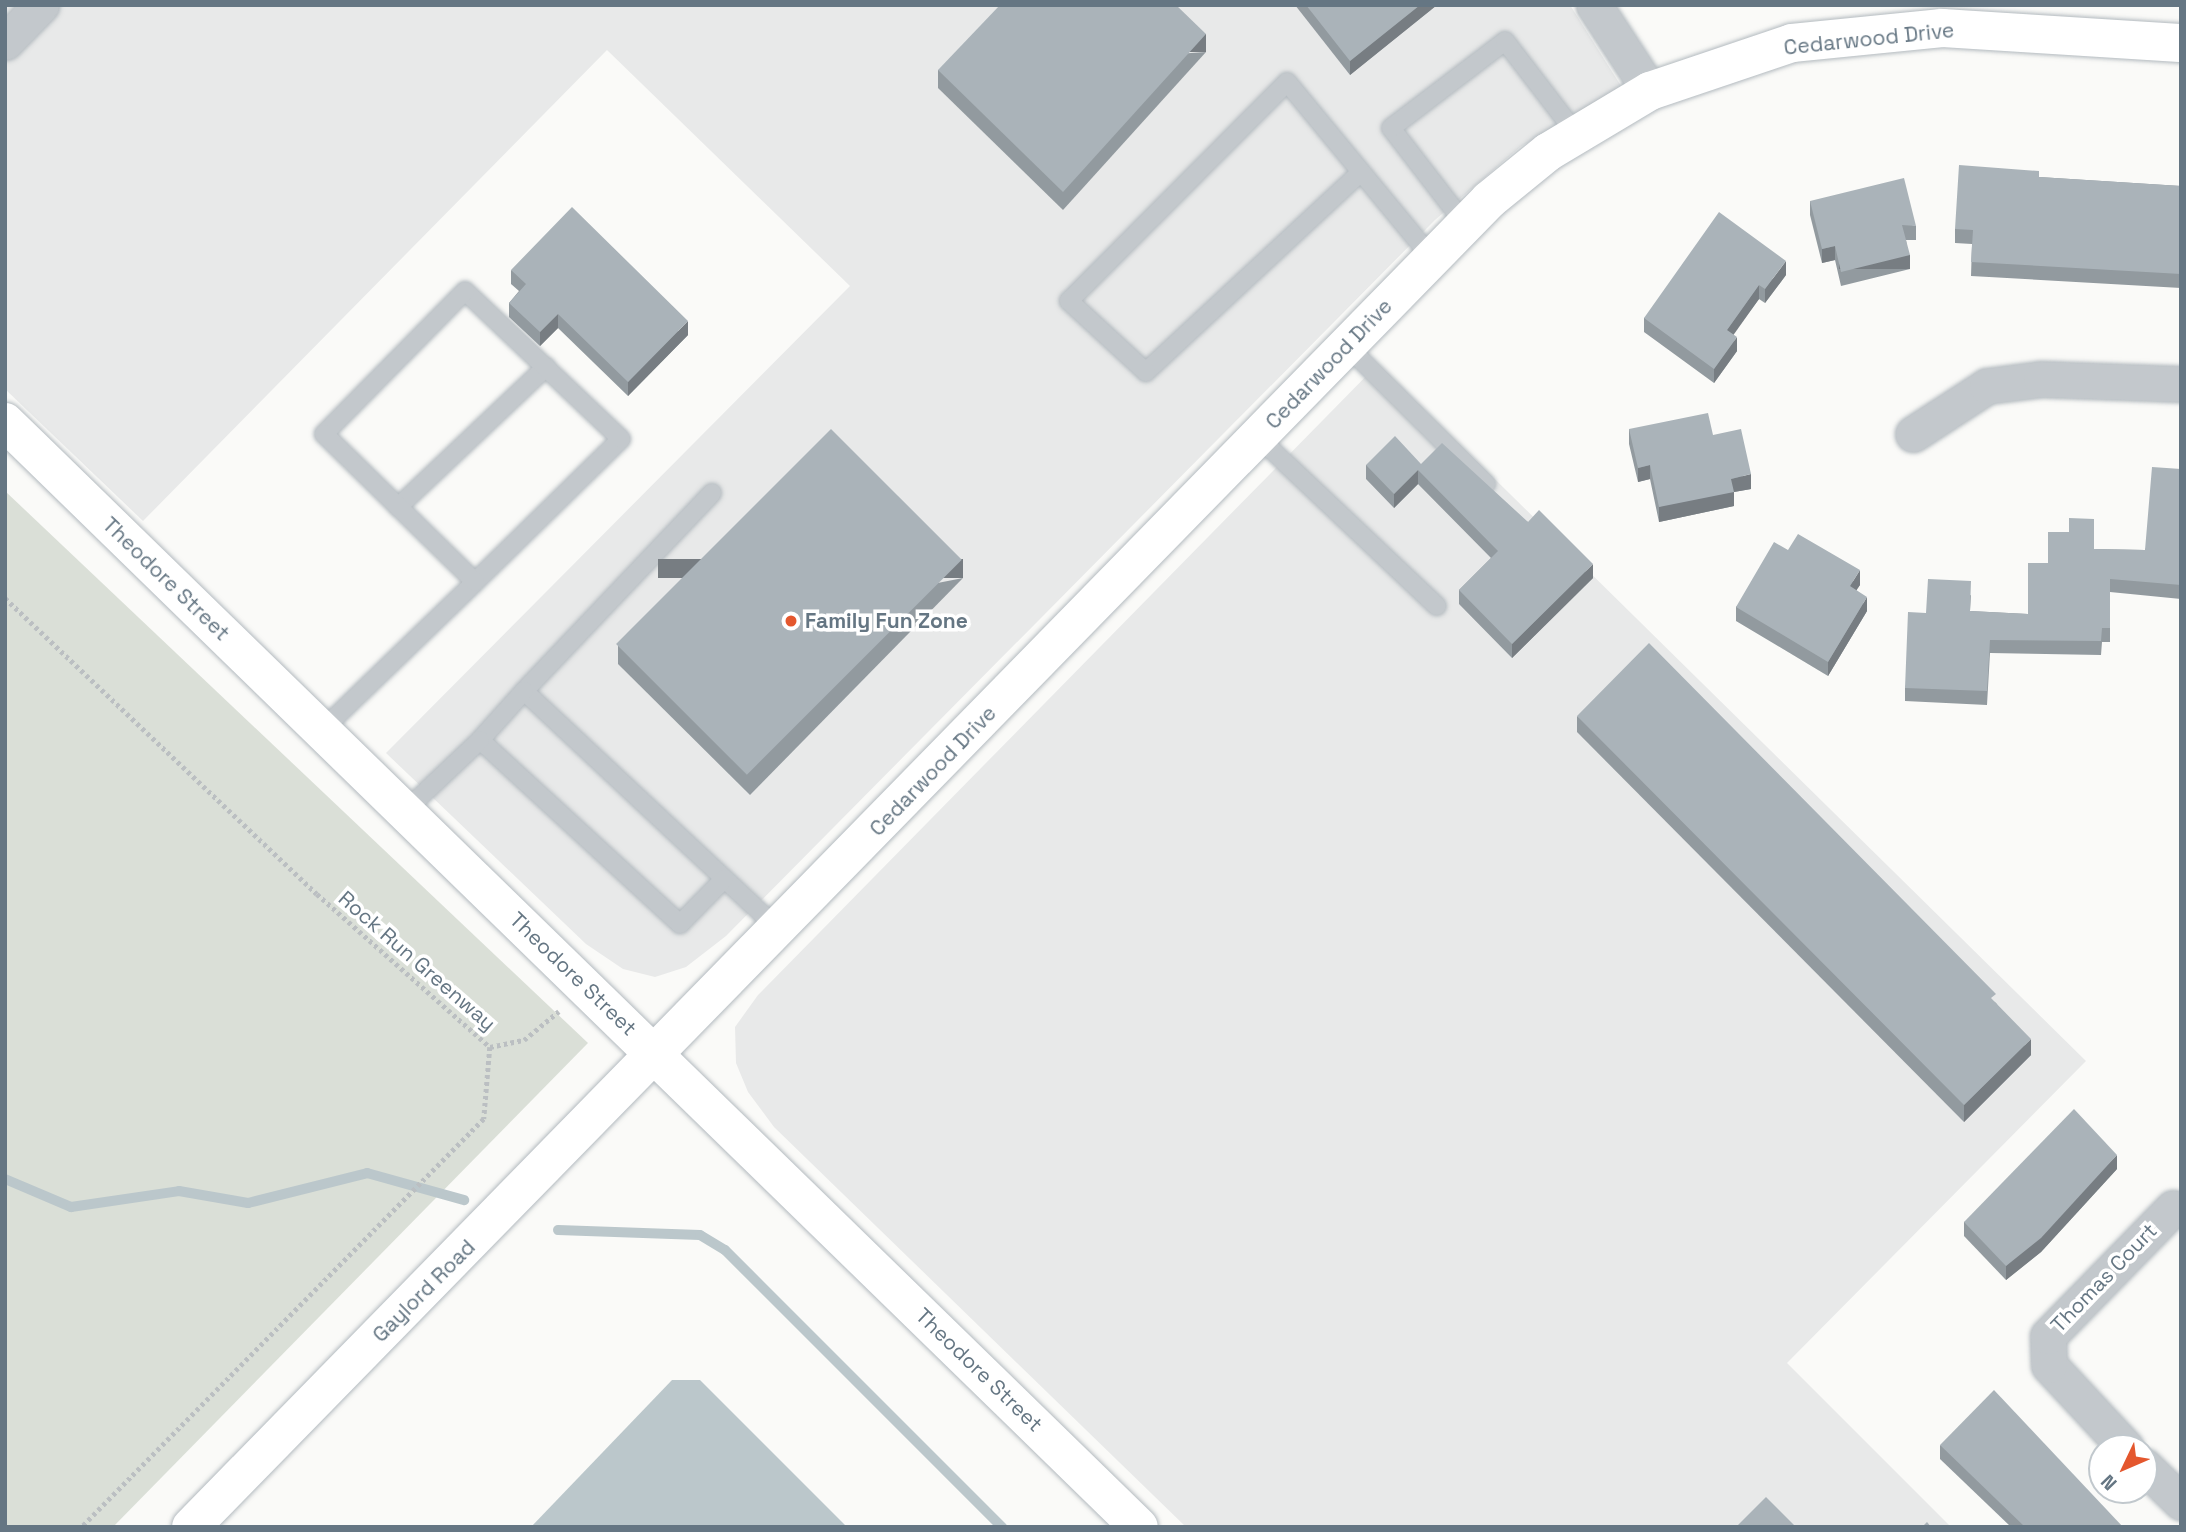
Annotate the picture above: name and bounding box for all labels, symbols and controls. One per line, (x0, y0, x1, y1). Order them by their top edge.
street label: Cedarwood Drive (1783, 18, 1955, 60)
street label: Cedarwood Drive (1260, 294, 1398, 434)
street label: Theodore Street (97, 512, 235, 646)
place label: Family Fun Zone (805, 608, 968, 634)
marker: Family Fun Zone (783, 613, 799, 629)
street label: Cedarwood Drive (864, 701, 1002, 841)
street label: Rock Run Greenway (333, 886, 501, 1036)
street label: Theodore Street (504, 907, 642, 1041)
street label: Thomas Court (2046, 1218, 2162, 1338)
street label: Gaylord Road (367, 1234, 481, 1348)
street label: Theodore Street (910, 1303, 1048, 1437)
north arrow (2088, 1434, 2158, 1504)
text: N (2096, 1469, 2122, 1496)

